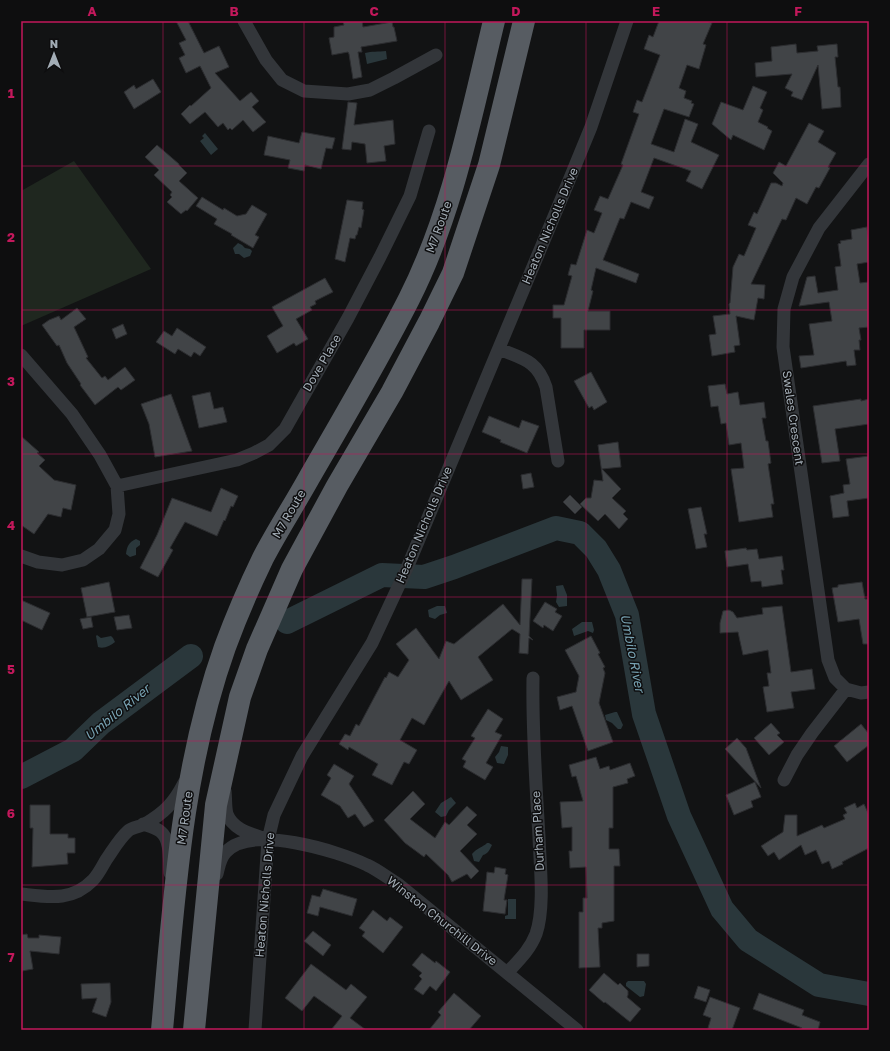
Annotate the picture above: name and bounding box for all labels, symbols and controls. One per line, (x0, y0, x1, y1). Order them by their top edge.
text: A (87, 3, 97, 19)
text: B (229, 3, 239, 19)
text: C (369, 3, 379, 19)
text: D (511, 3, 521, 19)
text: E (652, 3, 660, 19)
text: F (794, 3, 802, 19)
north arrow (34, 34, 74, 74)
text: N (50, 37, 58, 50)
text: 1 (8, 85, 15, 101)
street label: Heaton Nicholls Drive (518, 165, 581, 286)
street label: M7 Route (422, 199, 455, 255)
text: 2 (7, 229, 15, 245)
street label: Dove Place (299, 331, 344, 394)
street label: Swales Crescent (779, 370, 808, 466)
text: 3 (7, 373, 15, 389)
street label: Heaton Nicholls Drive (392, 464, 455, 585)
street label: M7 Route (269, 487, 309, 541)
text: 4 (7, 517, 15, 533)
water label: Umbilo River (618, 612, 649, 695)
text: 5 (7, 661, 15, 677)
water label: Umbilo River (81, 680, 154, 743)
street label: M7 Route (173, 790, 196, 846)
street label: Durham Place (528, 791, 547, 871)
text: 6 (7, 805, 15, 821)
street label: Heaton Nicholls Drive (252, 832, 277, 958)
street label: Winston Churchill Drive (384, 873, 500, 968)
text: 7 (7, 949, 15, 965)

